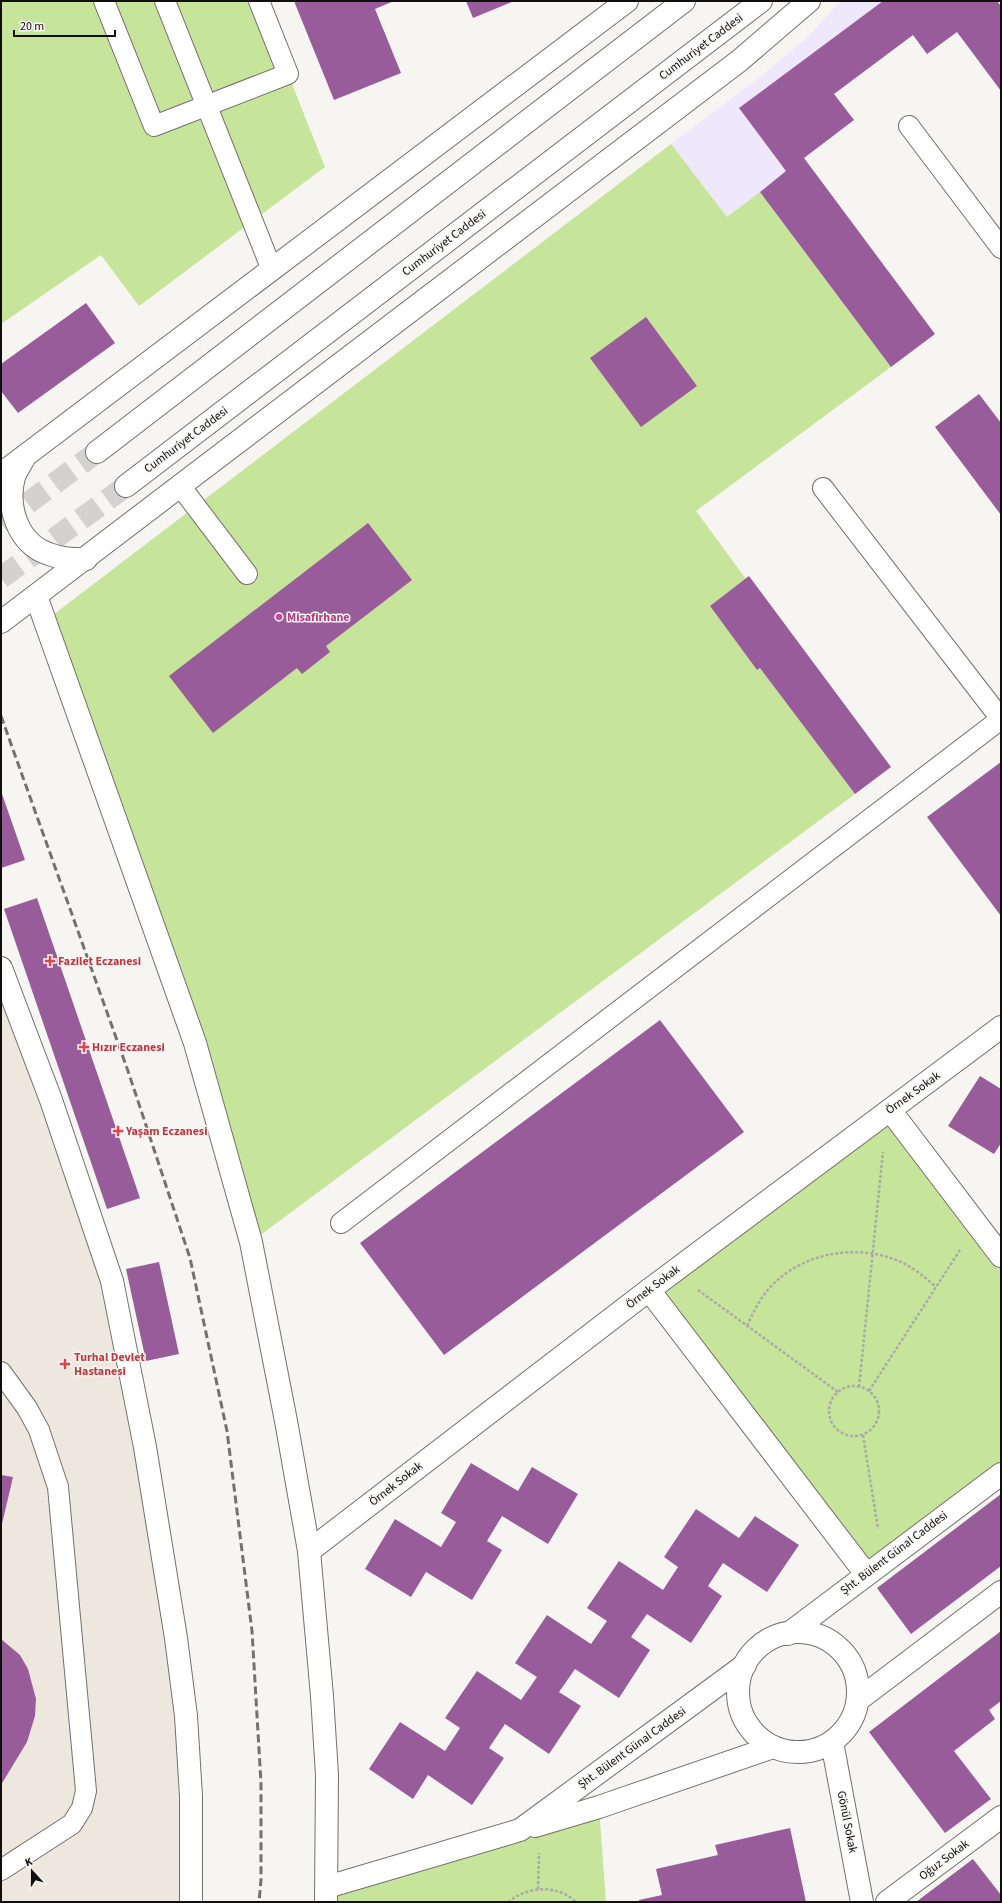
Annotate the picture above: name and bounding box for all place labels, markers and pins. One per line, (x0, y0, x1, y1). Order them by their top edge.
place label: Misafirhane (287, 609, 350, 626)
marker: Misafirhane (274, 612, 284, 622)
place label: Fazilet Eczanesi (58, 953, 141, 970)
marker: Fazilet Eczanesi (45, 956, 55, 966)
place label: Hızır Eczanesi (92, 1039, 165, 1056)
marker: Hızır Eczanesi (79, 1042, 89, 1052)
place label: Yaşam Eczanesi (125, 1123, 208, 1140)
marker: Yaşam Eczanesi (113, 1126, 123, 1136)
place label: Turhal Devlet Hastanesi (74, 1349, 145, 1380)
marker: Turhal Devlet Hastanesi (59, 1358, 71, 1370)

